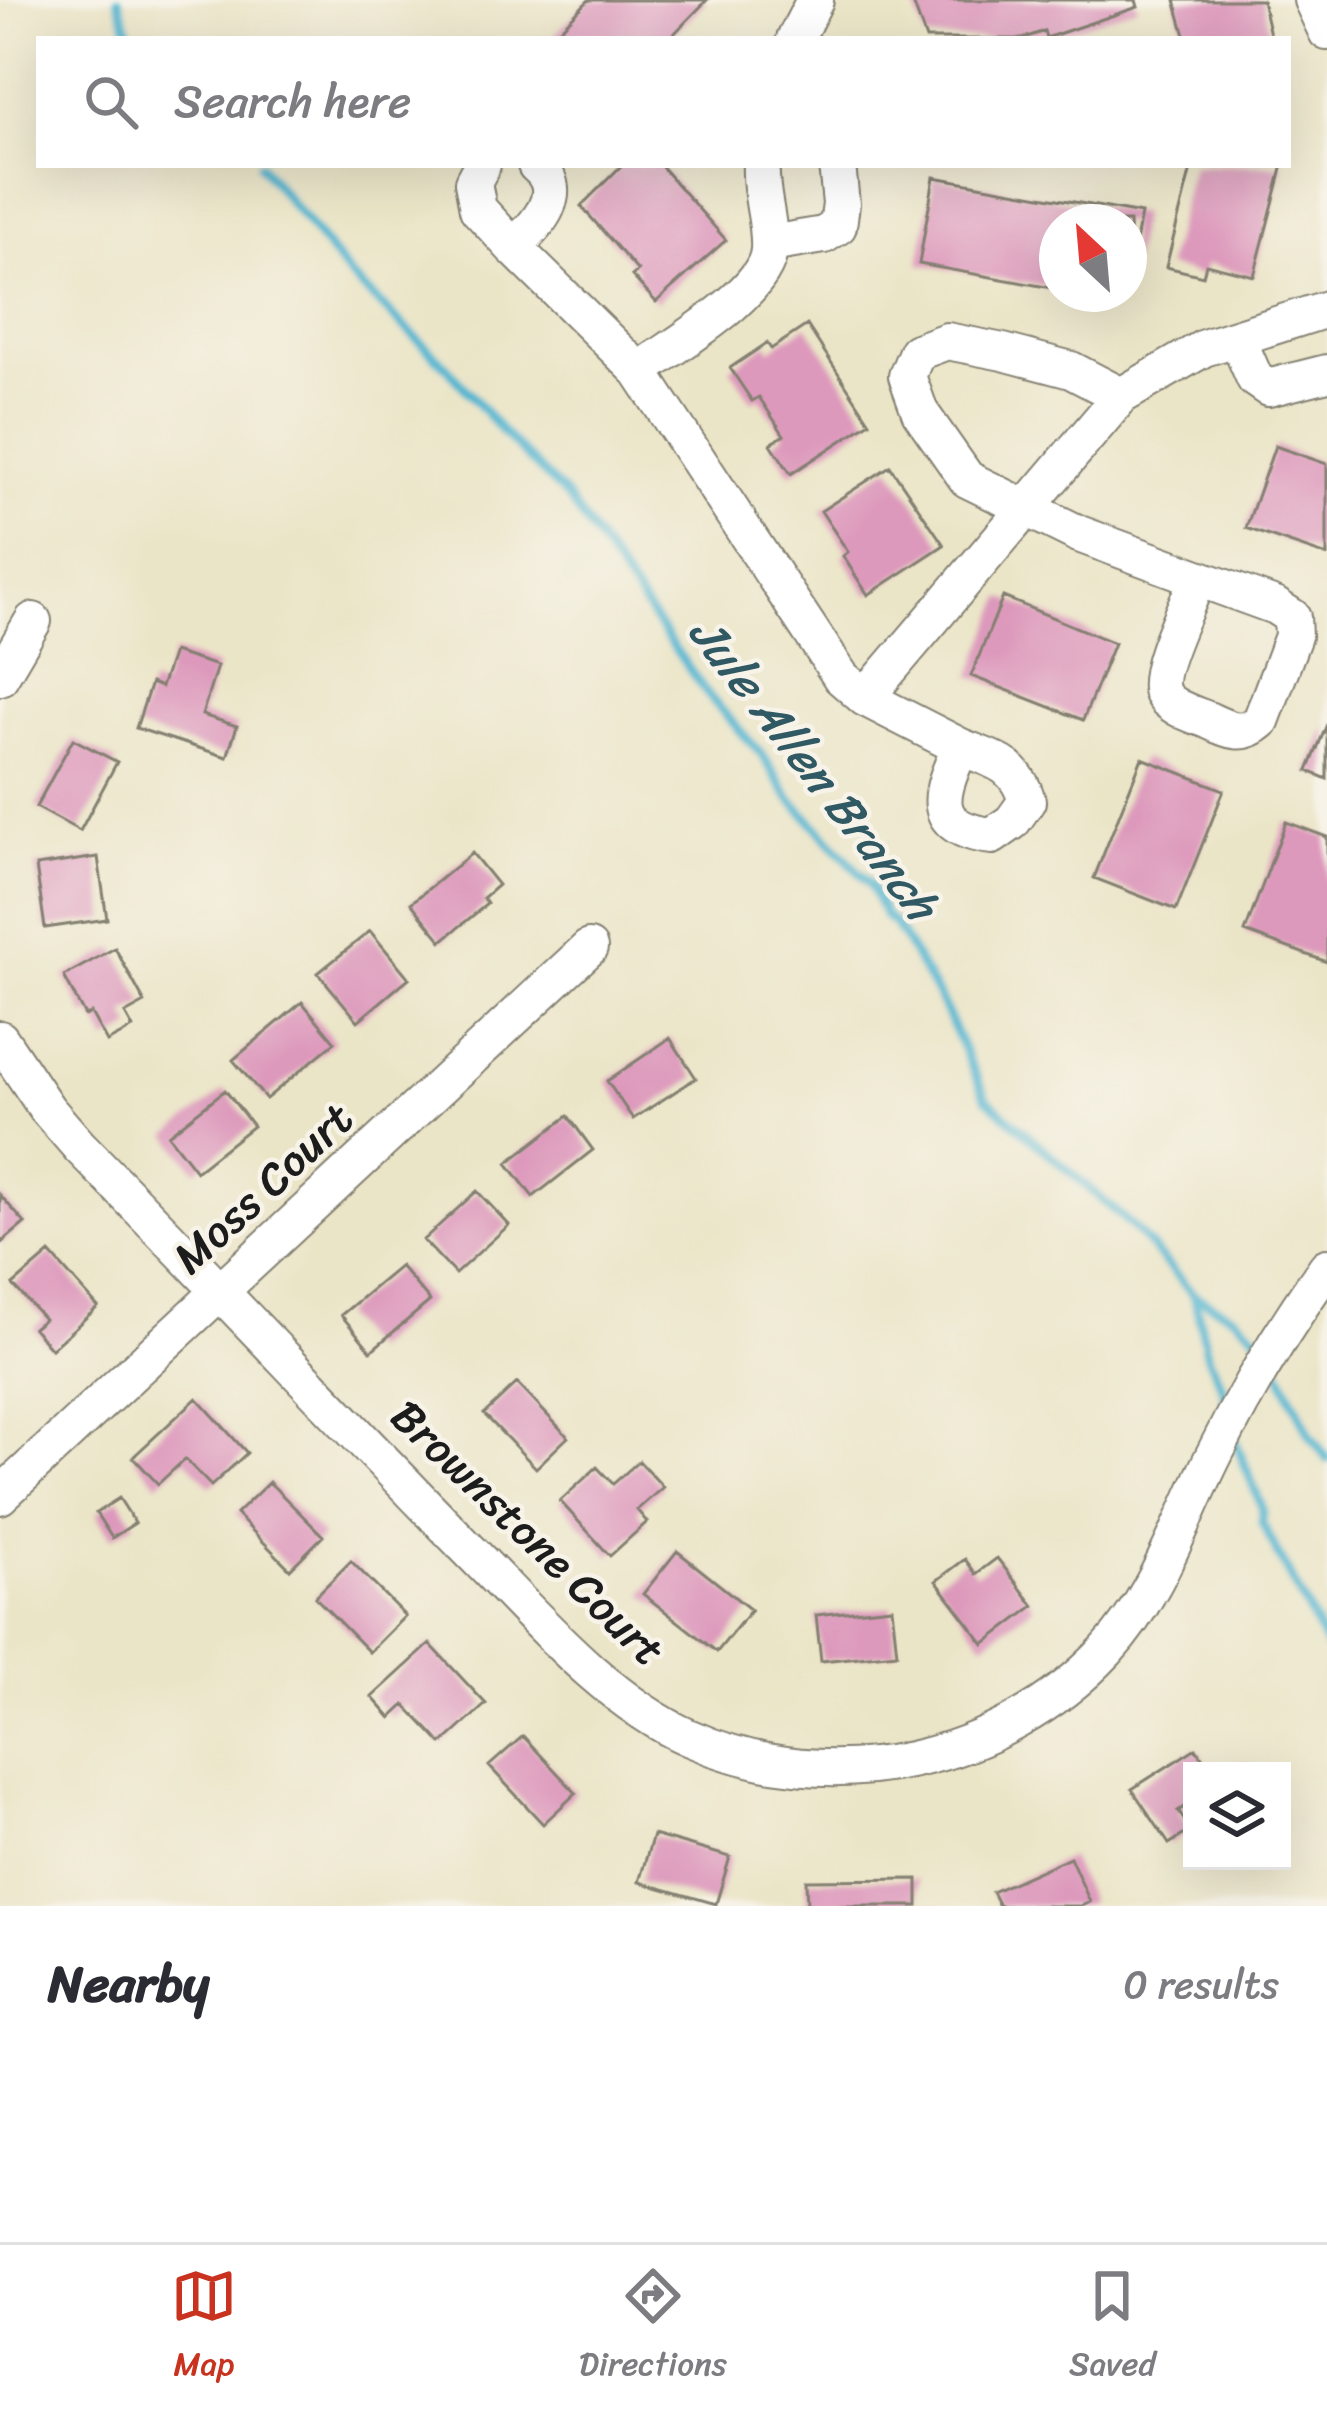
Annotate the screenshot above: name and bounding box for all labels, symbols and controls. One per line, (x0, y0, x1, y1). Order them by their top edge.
search box (36, 36, 1291, 168)
text: Search here (174, 62, 411, 142)
icon: search (78, 69, 144, 135)
north arrow (1039, 204, 1147, 312)
water label: Jule Allen Branch (667, 597, 963, 942)
street label: Moss Court (153, 1082, 373, 1294)
street label: Brownstone Court (371, 1379, 685, 1687)
map controls (1183, 1762, 1291, 1870)
button: layers (1183, 1762, 1291, 1870)
text: Nearby (48, 1939, 209, 2029)
text: 0 results (1123, 1950, 1279, 2019)
tab: Map (171, 2263, 237, 2393)
tab: Directions (579, 2263, 727, 2393)
tab: Saved (1069, 2263, 1156, 2393)

